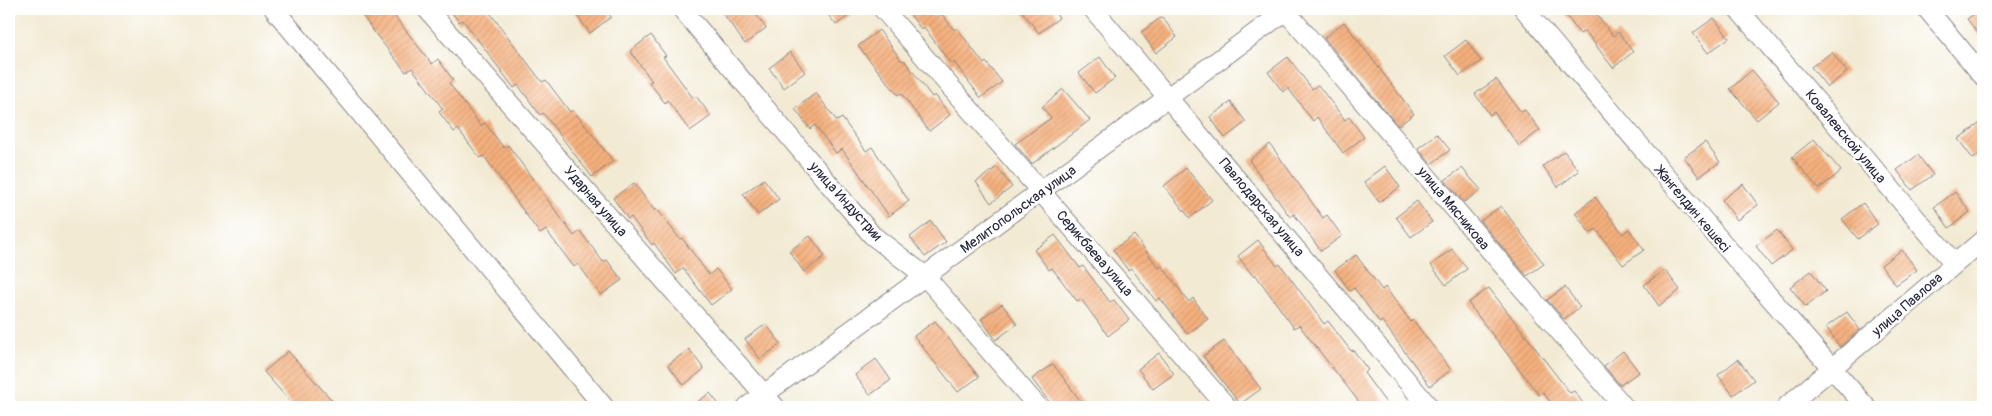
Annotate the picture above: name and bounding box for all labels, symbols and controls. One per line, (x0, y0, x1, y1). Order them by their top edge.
street label: Ковалевской улица (1802, 86, 1890, 186)
street label: Павлодарская улица (1215, 155, 1308, 260)
street label: улица Индустрии (805, 158, 886, 244)
street label: Жангелдин көшесі (1650, 161, 1734, 256)
street label: Мелитопольская улица (957, 162, 1079, 257)
street label: Ударная улица (560, 163, 631, 240)
street label: улица Мясникова (1413, 163, 1493, 253)
street label: Серикбаева улица (1053, 207, 1137, 300)
street label: улица Павлова (1868, 269, 1946, 340)

